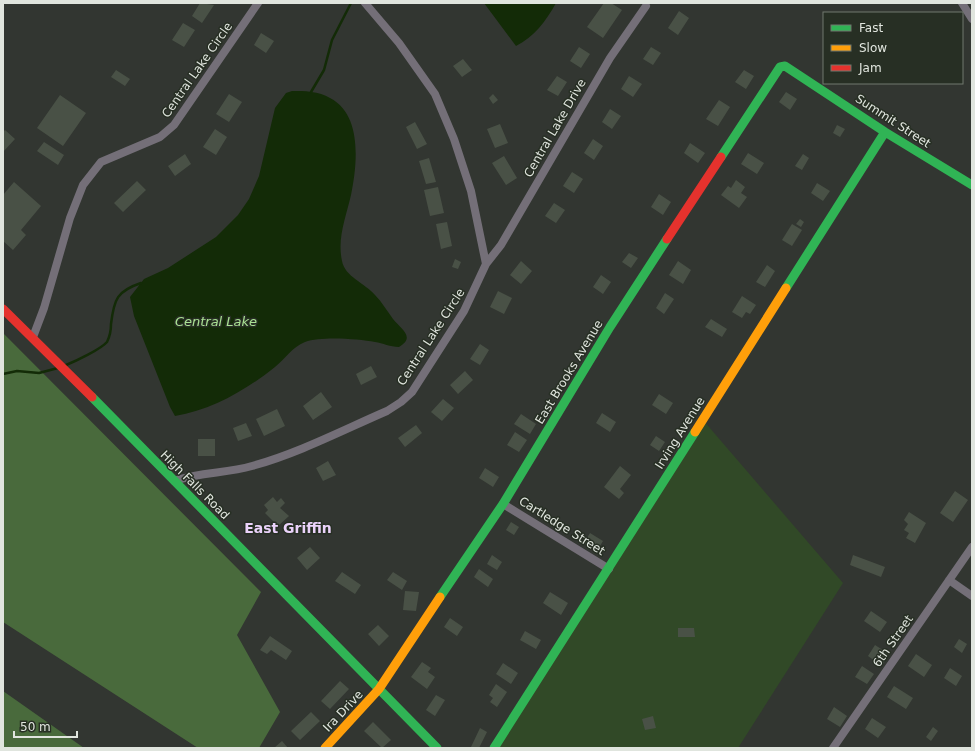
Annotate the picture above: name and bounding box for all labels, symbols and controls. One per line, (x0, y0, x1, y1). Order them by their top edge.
legend (823, 12, 963, 84)
street label: Central Lake Circle (159, 20, 235, 120)
text: Fast (859, 21, 883, 35)
text: Slow (859, 41, 887, 55)
text: Jam (858, 61, 882, 75)
street label: Central Lake Drive (521, 76, 589, 180)
street label: Summit Street (853, 91, 934, 151)
street label: Central Lake Circle (394, 286, 468, 388)
water label: Central Lake (175, 314, 257, 329)
street label: East Brooks Avenue (532, 317, 606, 427)
street label: Irving Avenue (652, 394, 708, 472)
street label: High Falls Road (158, 448, 232, 522)
street label: Cartledge Street (516, 494, 608, 558)
district label: East Griffin (244, 520, 332, 536)
street label: 6th Street (870, 612, 916, 670)
street label: Ira Drive (320, 687, 366, 735)
scale bar (14, 713, 77, 739)
text: 50 m (20, 720, 51, 734)

